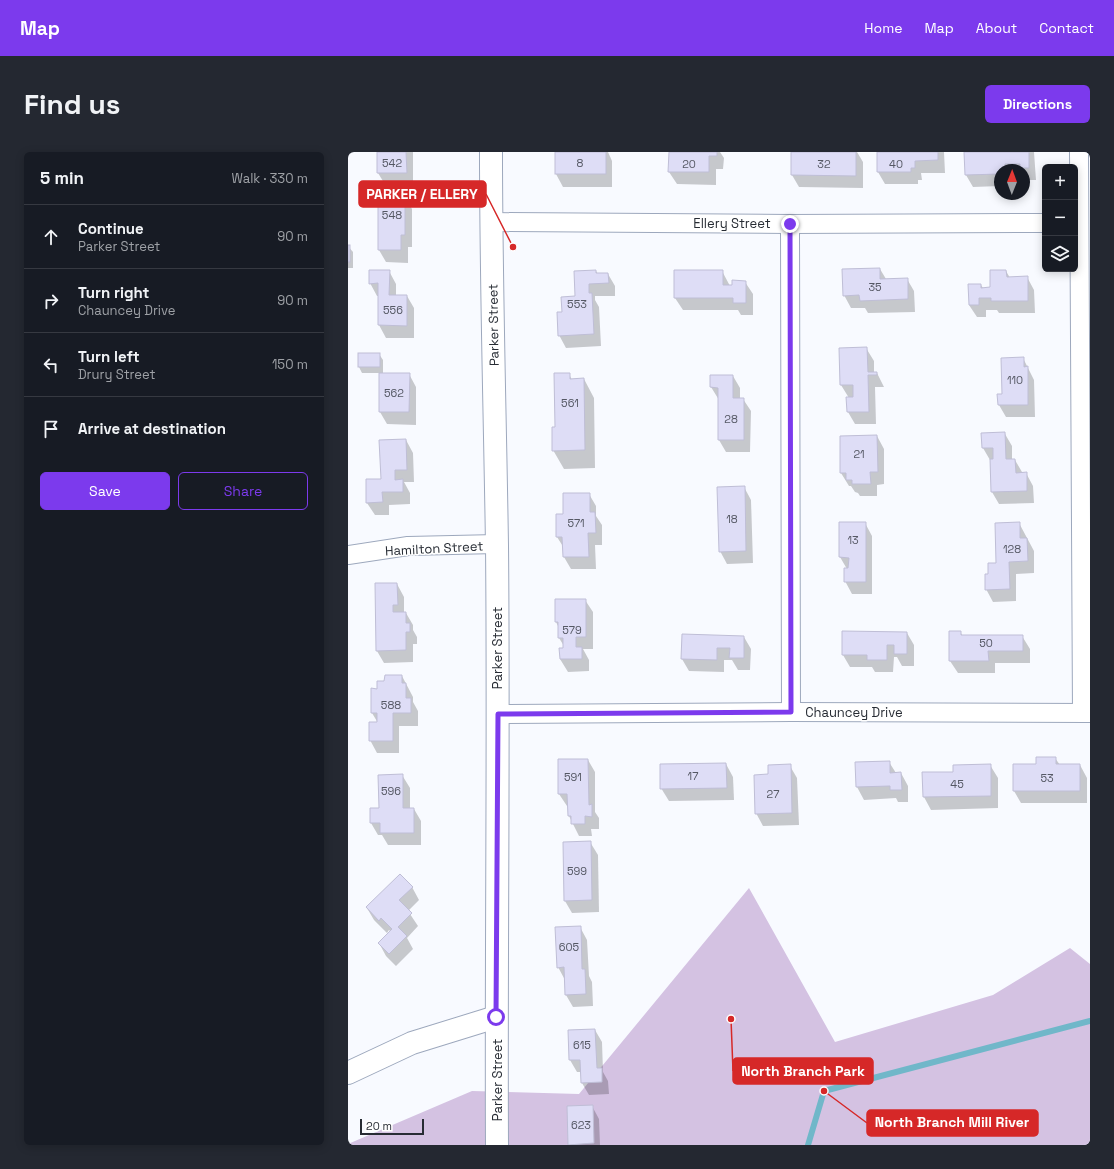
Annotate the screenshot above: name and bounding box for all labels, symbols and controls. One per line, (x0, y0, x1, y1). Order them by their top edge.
text: Map (20, 16, 60, 41)
text: Home (864, 19, 902, 37)
text: Map (924, 19, 954, 37)
text: About (976, 19, 1017, 37)
text: Contact (1039, 19, 1094, 37)
button: Directions (985, 85, 1090, 123)
text: Find us (24, 86, 121, 122)
house number: 542 (382, 156, 402, 170)
house number: 8 (577, 156, 584, 170)
house number: 20 (682, 157, 696, 171)
house number: 32 (817, 157, 831, 171)
house number: 40 (889, 157, 903, 171)
north arrow (994, 164, 1030, 200)
map controls (1042, 164, 1078, 272)
button: + (1042, 164, 1078, 200)
text: 5 min (40, 167, 84, 189)
text: Walk · 330 m (231, 170, 308, 187)
callout: PARKER / ELLERY (359, 181, 486, 207)
text: PARKER / ELLERY (366, 185, 478, 203)
button: − (1042, 200, 1078, 236)
house number: 548 (382, 208, 402, 222)
street label: Ellery Street (693, 215, 771, 232)
route end (781, 215, 799, 233)
text: Continue (78, 219, 144, 238)
icon: ahead (40, 226, 62, 248)
text: 90 m (277, 228, 308, 245)
button: layers (1042, 236, 1078, 272)
text: Parker Street (78, 238, 160, 255)
house number: 35 (868, 280, 882, 294)
text: Turn right (78, 283, 149, 302)
street label: Parker Street (484, 284, 503, 366)
icon: right (40, 290, 62, 312)
text: 90 m (277, 292, 308, 309)
house number: 553 (567, 297, 587, 311)
text: Chauncey Drive (78, 302, 175, 319)
house number: 556 (383, 303, 403, 317)
text: Turn left (78, 347, 140, 366)
icon: left (40, 354, 62, 376)
text: 150 m (272, 356, 308, 373)
text: Drury Street (78, 366, 155, 383)
house number: 110 (1007, 373, 1023, 387)
house number: 562 (384, 386, 404, 400)
house number: 561 (561, 396, 579, 410)
house number: 28 (724, 412, 738, 426)
icon: arrive (40, 418, 62, 440)
text: Arrive at destination (78, 419, 226, 438)
house number: 21 (853, 447, 865, 461)
button: Save (40, 472, 170, 510)
button: Share (178, 472, 308, 510)
house number: 18 (726, 512, 738, 526)
house number: 571 (567, 516, 585, 530)
house number: 13 (847, 533, 859, 547)
street label: Hamilton Street (384, 537, 484, 560)
house number: 128 (1003, 542, 1021, 556)
street label: Parker Street (489, 607, 506, 689)
house number: 579 (562, 623, 582, 637)
house number: 50 (979, 636, 993, 650)
house number: 588 (381, 698, 401, 712)
street label: Chauncey Drive (805, 704, 903, 721)
house number: 17 (688, 769, 698, 783)
house number: 591 (564, 770, 582, 784)
house number: 53 (1040, 771, 1054, 785)
house number: 45 (950, 777, 964, 791)
house number: 596 (381, 784, 401, 798)
house number: 27 (767, 787, 779, 801)
house number: 599 (567, 864, 587, 878)
house number: 605 (559, 940, 580, 954)
route start (487, 1008, 505, 1026)
house number: 615 (573, 1038, 591, 1052)
street label: Parker Street (489, 1039, 506, 1121)
callout: North Branch Park (733, 1058, 873, 1084)
text: North Branch Park (741, 1062, 865, 1080)
callout: North Branch Mill River (867, 1110, 1038, 1136)
text: North Branch Mill River (875, 1113, 1030, 1131)
scale bar (360, 1117, 424, 1136)
house number: 623 (571, 1118, 591, 1132)
text: 20 m (366, 1119, 392, 1133)

